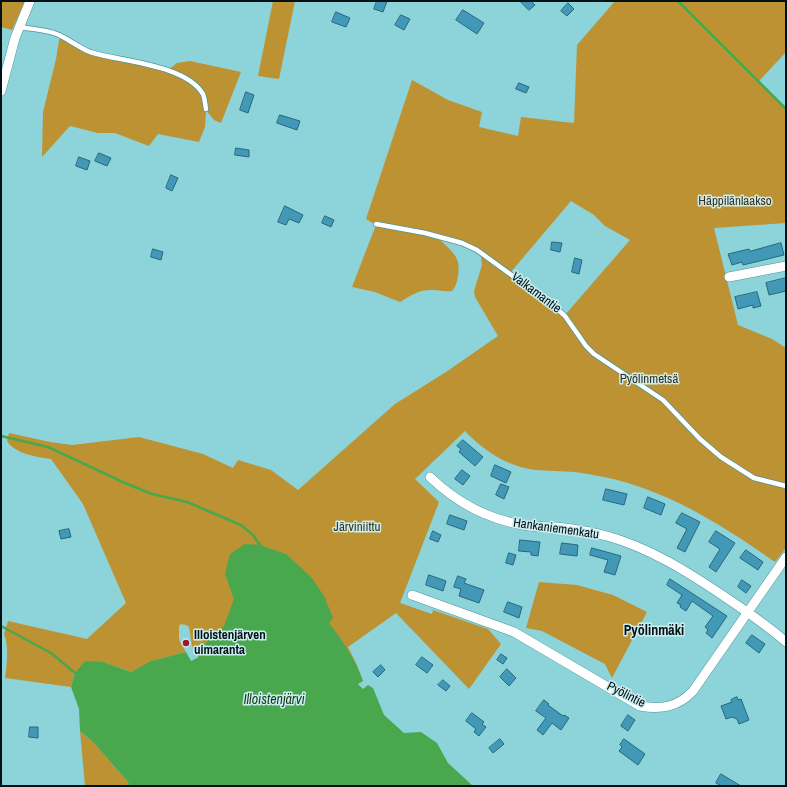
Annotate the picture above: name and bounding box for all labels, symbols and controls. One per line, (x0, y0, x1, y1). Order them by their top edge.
park label: Häppilänlaakso (698, 194, 772, 210)
street label: Valkamantie (508, 269, 564, 317)
park label: Pyölinmetsä (620, 372, 678, 388)
street label: Hankaniemenkatu (512, 515, 600, 543)
park label: Järviniittu (334, 520, 380, 536)
district label: Pyölinmäki (624, 623, 684, 639)
place label: Illoistenjärven uimaranta (194, 628, 266, 659)
marker: Illoistenjärven uimaranta (181, 638, 191, 648)
street label: Pyölintie (604, 679, 648, 711)
water label: Illoistenjärvi (243, 692, 305, 708)

